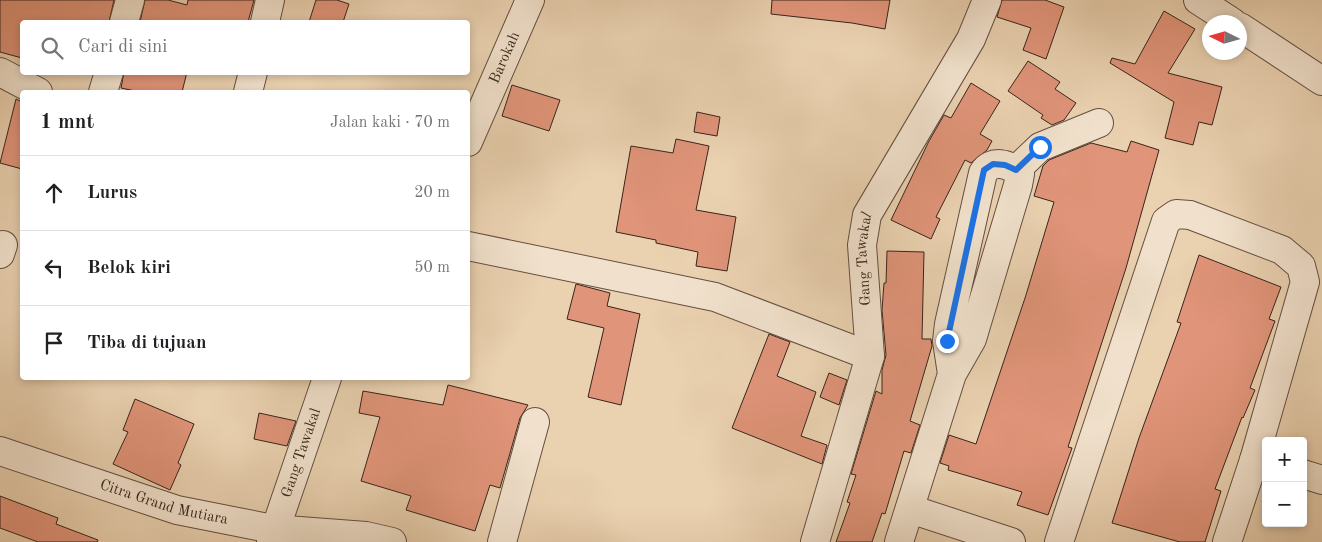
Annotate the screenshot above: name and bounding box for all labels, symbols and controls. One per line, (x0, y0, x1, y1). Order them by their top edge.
north arrow (1202, 15, 1247, 60)
search box (20, 20, 470, 75)
street label: Barokah (487, 30, 523, 86)
icon: search (38, 34, 66, 62)
text: Cari di sini (78, 38, 168, 57)
text: 1 mnt (40, 112, 94, 133)
text: Jalan kaki · 70 m (330, 115, 450, 131)
route start (1029, 136, 1052, 159)
icon: ahead (40, 179, 68, 207)
text: Lurus (87, 184, 137, 203)
text: 20 m (414, 185, 450, 201)
street label: Gang Tawakal (854, 209, 875, 306)
icon: left (40, 254, 68, 282)
text: Belok kiri (87, 259, 171, 278)
text: 50 m (414, 260, 450, 276)
icon: arrive (40, 329, 68, 357)
route end (936, 330, 959, 353)
text: Tiba di tujuan (87, 334, 207, 353)
street label: Gang Tawakal (279, 406, 324, 500)
map controls (1262, 437, 1307, 527)
button: + (1262, 437, 1307, 482)
street label: Citra Grand Mutiara (98, 477, 230, 528)
button: − (1262, 482, 1307, 527)

